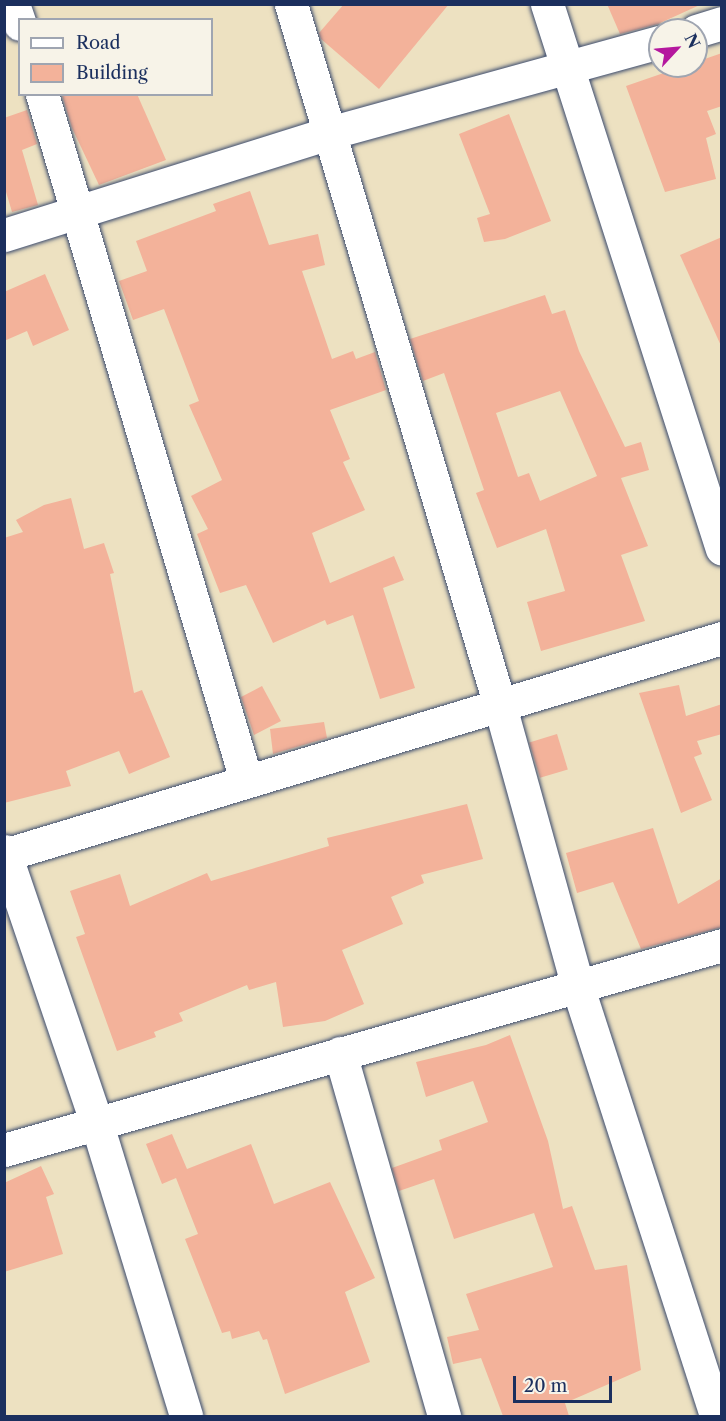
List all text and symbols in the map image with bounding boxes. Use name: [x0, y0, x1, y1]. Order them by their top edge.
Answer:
legend: [18, 18, 213, 96]
north arrow: [648, 18, 708, 78]
text: N: [680, 30, 704, 52]
text: Road: [76, 32, 121, 54]
text: Building: [76, 62, 148, 84]
scale bar: [516, 1364, 615, 1402]
text: 20 m: [524, 1375, 567, 1397]

